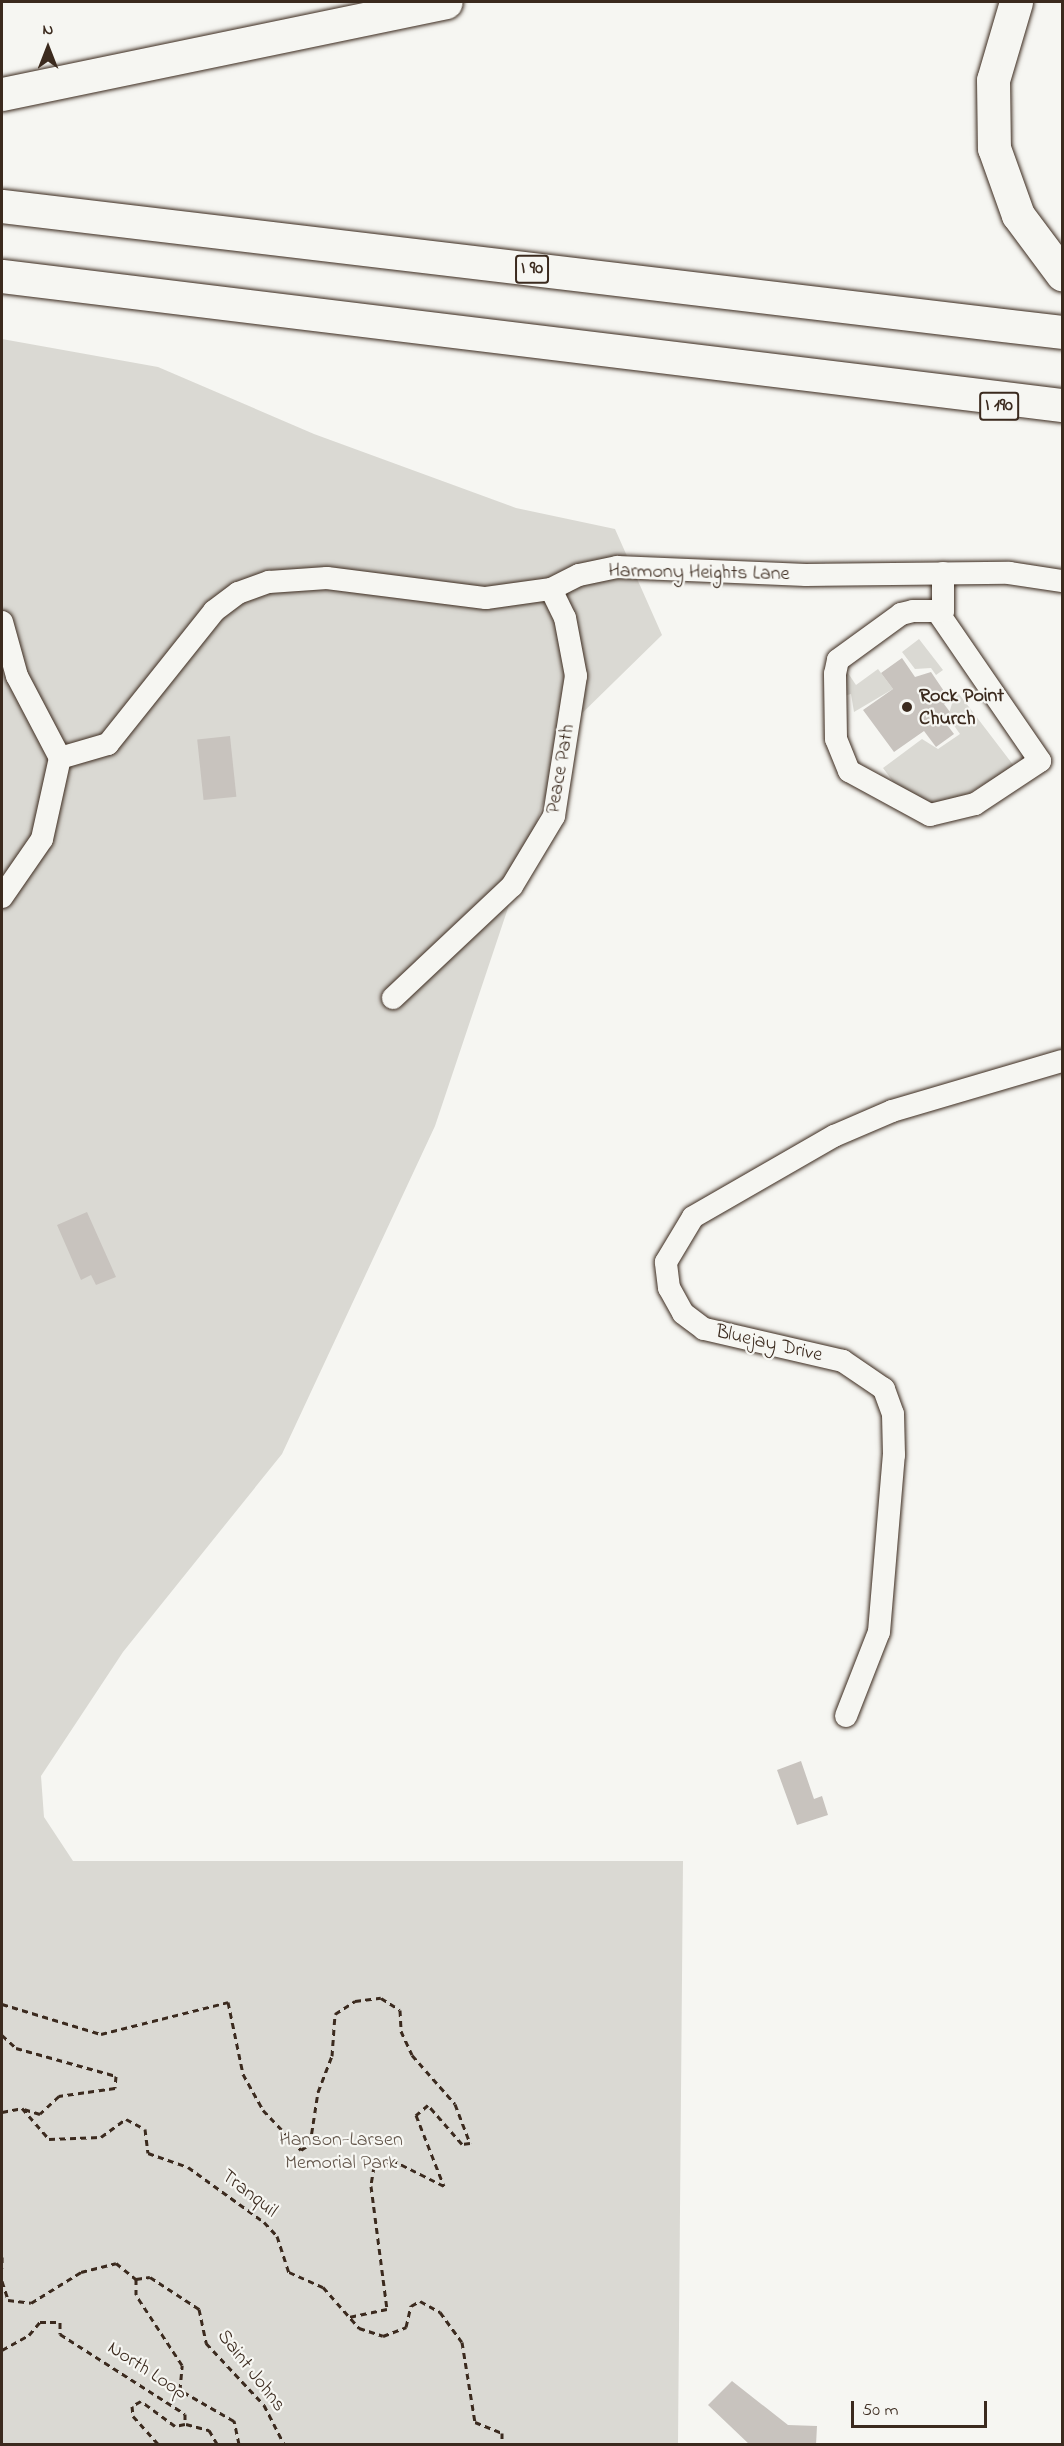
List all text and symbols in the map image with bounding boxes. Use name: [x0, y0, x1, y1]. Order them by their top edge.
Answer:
north arrow: [18, 18, 78, 78]
text: N: [43, 18, 53, 42]
road number: I 90: [514, 254, 550, 284]
road number: I 190: [978, 391, 1020, 421]
street label: Harmony Heights Lane: [608, 559, 790, 587]
place label: Rock Point Church: [919, 684, 1004, 731]
marker: Rock Point Church: [900, 700, 914, 714]
street label: Peace Path: [541, 722, 581, 816]
street label: Bluejay Drive: [713, 1320, 825, 1368]
park label: Hanson-Larsen Memorial Park: [279, 2129, 403, 2176]
street label: Tranquil: [216, 2165, 282, 2223]
street label: Saint Johns: [211, 2325, 291, 2417]
street label: North Loop: [103, 2336, 191, 2406]
scale bar: [854, 2389, 990, 2427]
text: 50 m: [862, 2398, 899, 2424]

